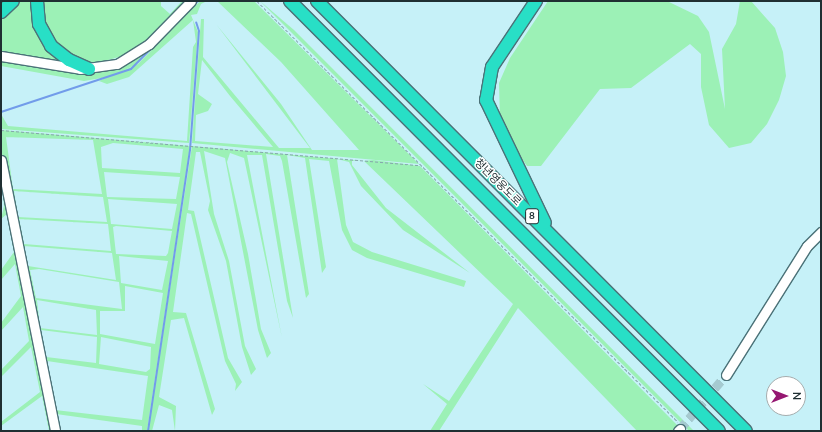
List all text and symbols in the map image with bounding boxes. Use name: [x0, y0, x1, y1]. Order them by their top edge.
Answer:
street label: 청년영웅도로: [472, 156, 524, 208]
road number: 8: [525, 208, 539, 224]
north arrow: [766, 376, 806, 416]
text: N: [791, 392, 804, 400]

